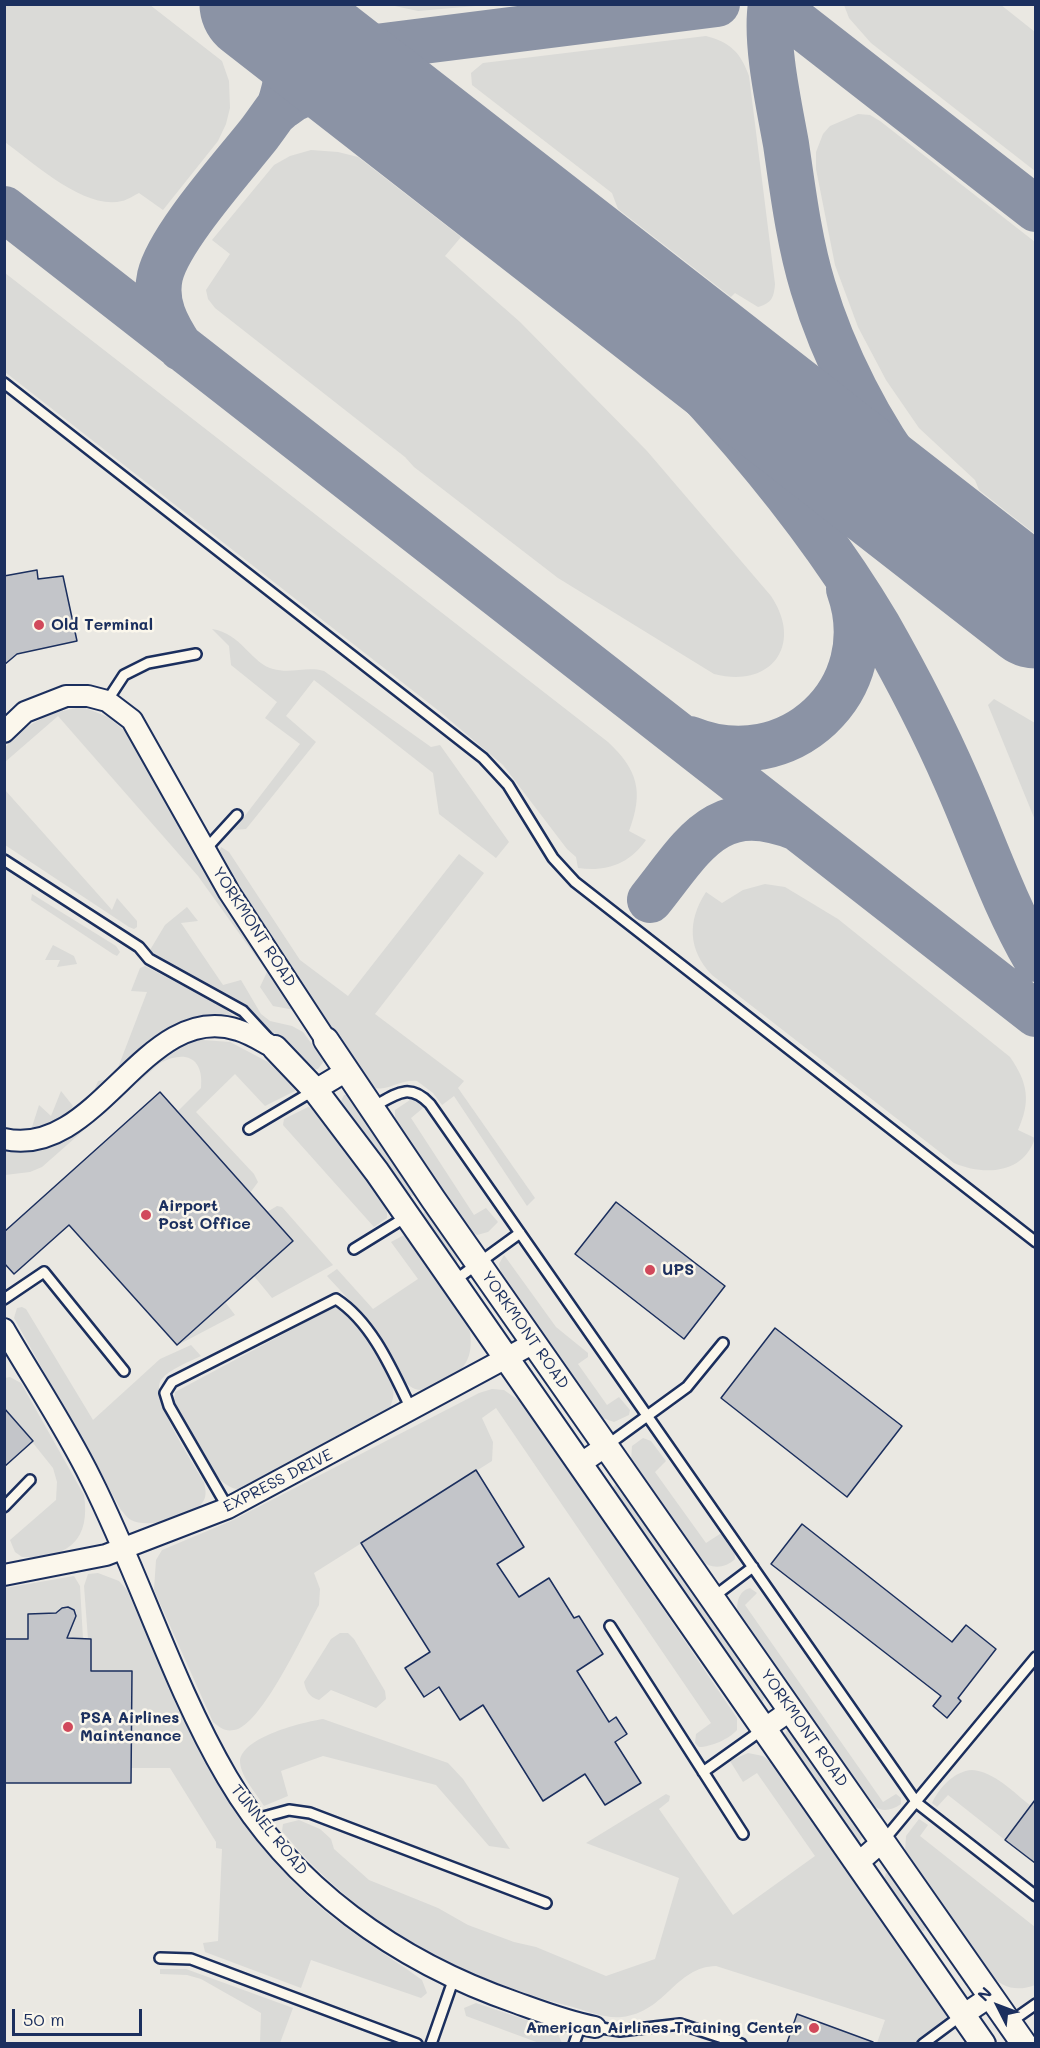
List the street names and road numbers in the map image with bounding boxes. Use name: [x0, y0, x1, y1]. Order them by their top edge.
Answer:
street label: YORKMONT ROAD: [208, 863, 300, 991]
street label: YORKMONT ROAD: [477, 1267, 573, 1393]
street label: EXPRESS DRIVE: [220, 1445, 336, 1517]
street label: YORKMONT ROAD: [756, 1665, 852, 1791]
street label: TUNNEL ROAD: [227, 1781, 311, 1879]

